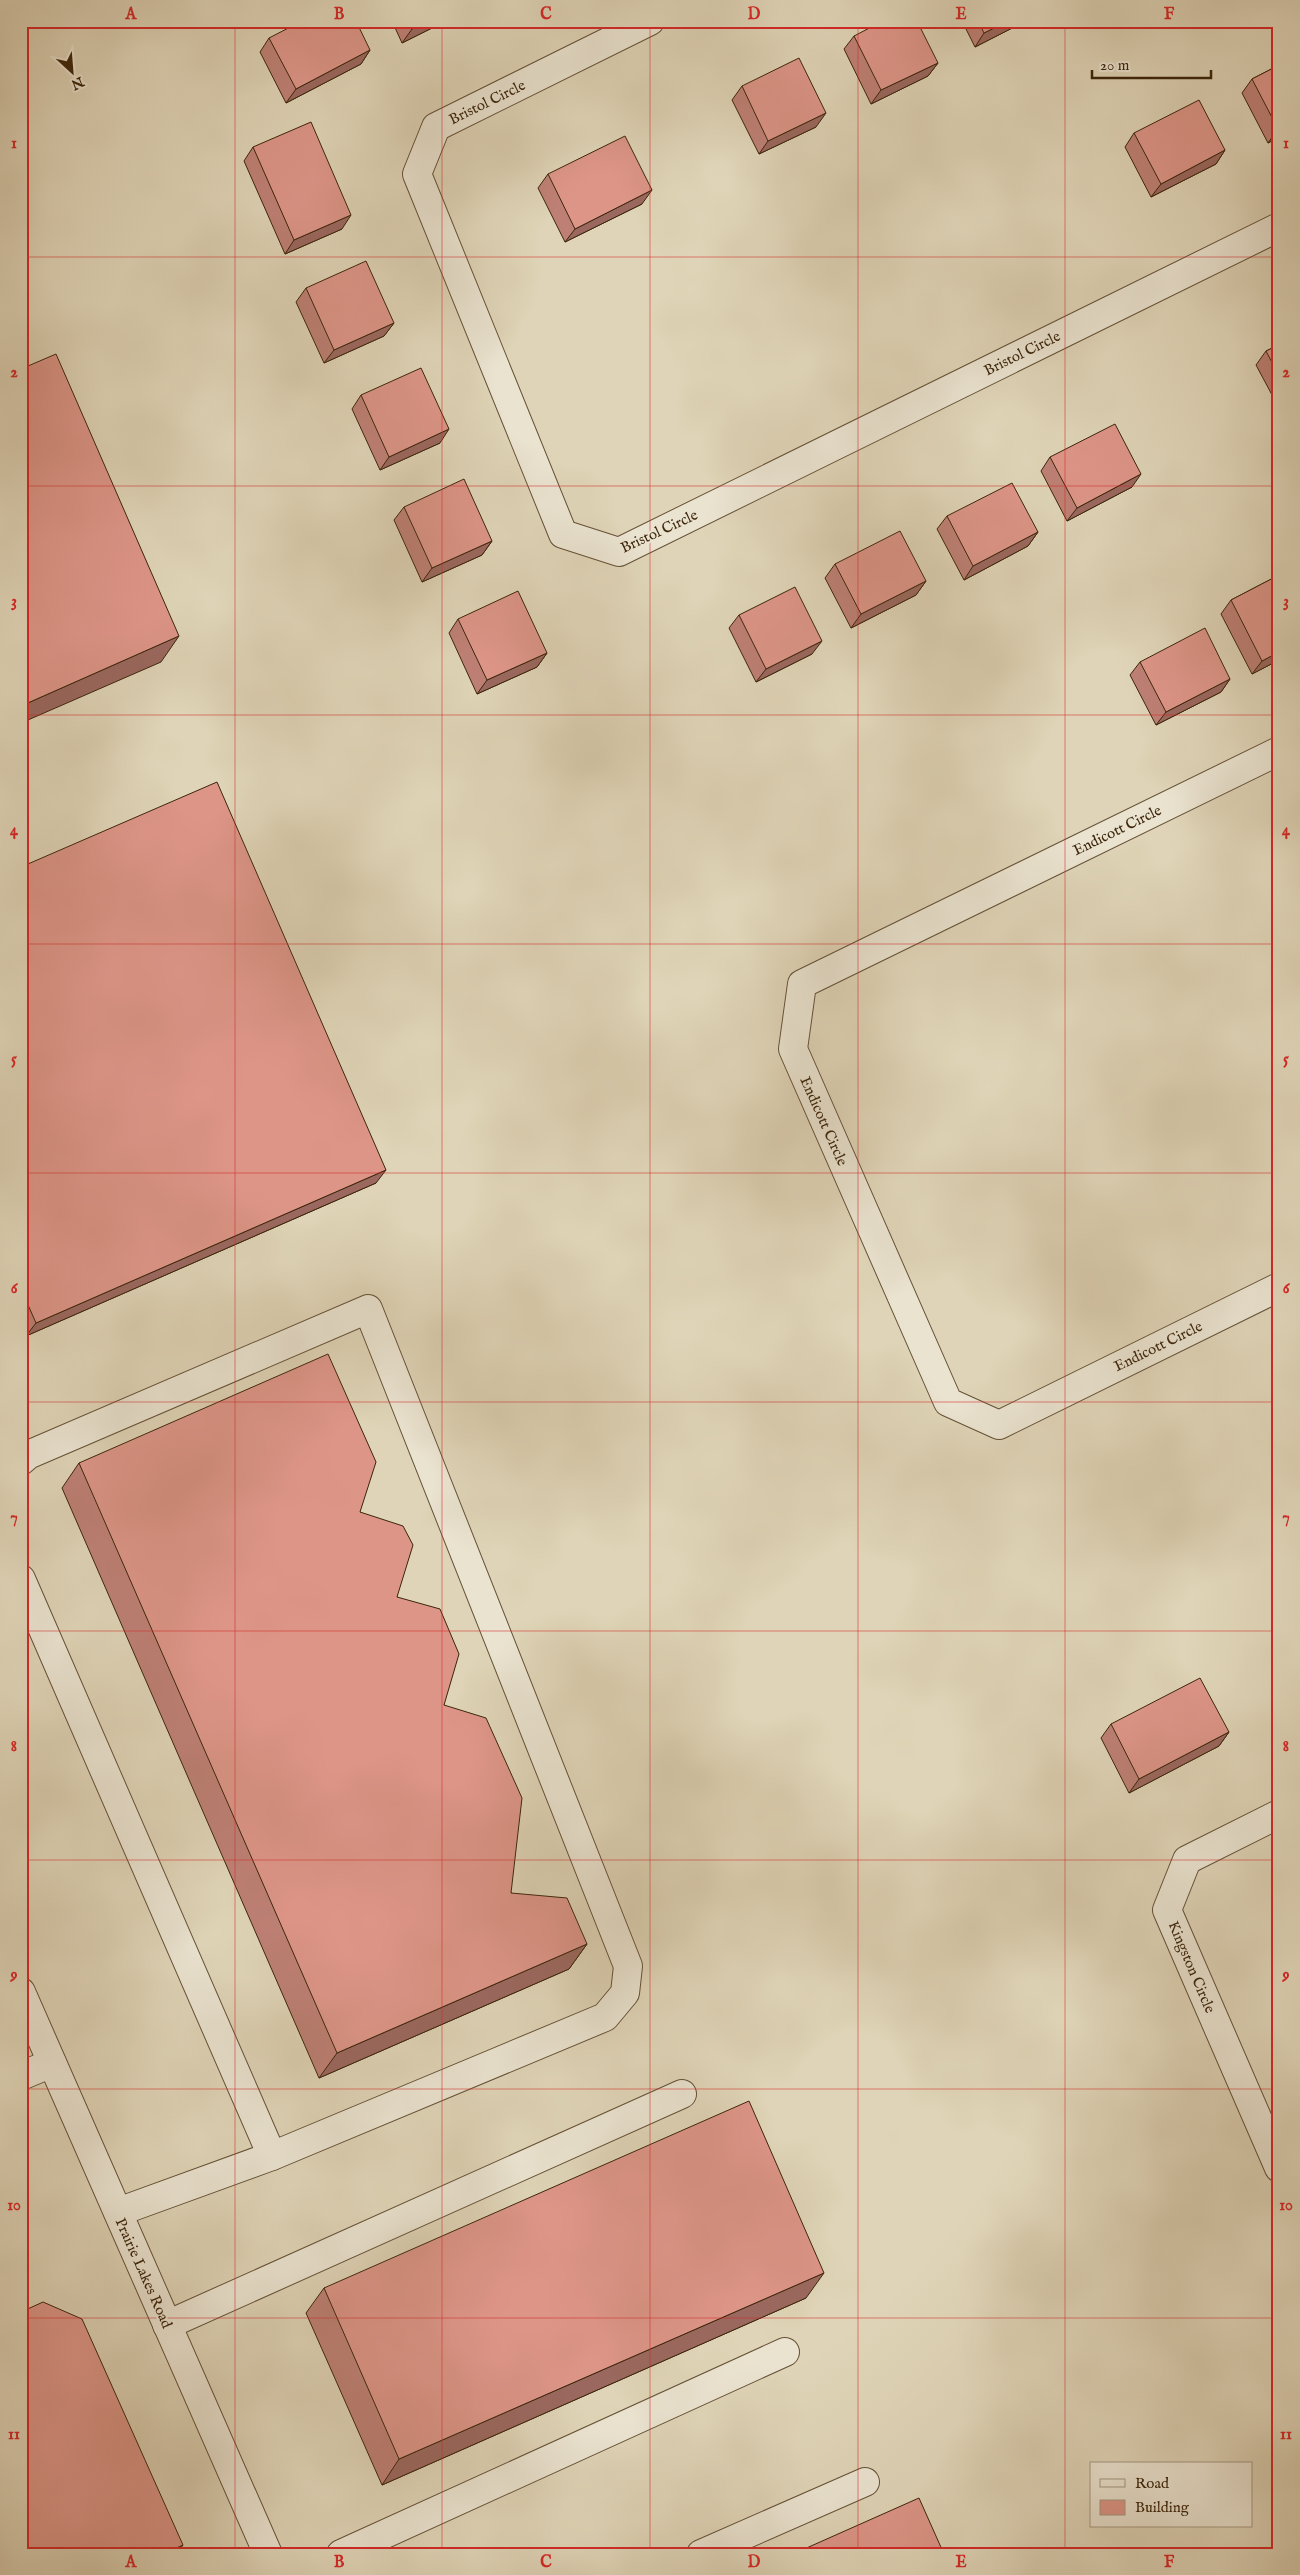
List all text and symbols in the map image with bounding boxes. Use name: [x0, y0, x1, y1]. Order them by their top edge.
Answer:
text: A: [125, 5, 138, 25]
text: B: [334, 5, 345, 25]
text: C: [540, 5, 552, 25]
text: D: [748, 5, 761, 25]
text: E: [955, 5, 967, 25]
text: F: [1164, 5, 1175, 25]
north arrow: [48, 48, 98, 98]
scale bar: [1092, 48, 1211, 80]
text: 20 m: [1100, 56, 1130, 75]
text: N: [68, 72, 88, 94]
street label: Bristol Circle: [446, 76, 529, 129]
text: 1: [11, 134, 17, 154]
text: 1: [1283, 134, 1289, 154]
street label: Bristol Circle: [981, 327, 1064, 380]
text: 2: [10, 363, 18, 383]
text: 2: [1282, 363, 1290, 383]
street label: Bristol Circle: [618, 505, 701, 558]
text: 3: [11, 592, 17, 612]
text: 3: [1283, 592, 1289, 612]
street label: Endicott Circle: [1070, 801, 1165, 860]
text: 4: [10, 821, 19, 841]
text: 4: [1282, 821, 1291, 841]
text: 5: [11, 1050, 17, 1070]
text: 5: [1283, 1050, 1289, 1070]
street label: Endicott Circle: [795, 1073, 852, 1169]
text: 6: [11, 1279, 19, 1299]
text: 6: [1283, 1279, 1291, 1299]
street label: Endicott Circle: [1111, 1317, 1206, 1376]
text: 7: [10, 1508, 18, 1528]
text: 7: [1282, 1508, 1290, 1528]
text: 8: [11, 1737, 17, 1757]
text: 8: [1283, 1737, 1289, 1757]
street label: Kingston Circle: [1164, 1918, 1220, 2016]
text: 9: [10, 1966, 18, 1986]
text: 9: [1282, 1966, 1290, 1986]
text: 10: [7, 2196, 21, 2216]
text: 10: [1279, 2196, 1293, 2216]
street label: Prairie Lakes Road: [111, 2215, 177, 2332]
text: 11: [8, 2425, 20, 2445]
text: 11: [1280, 2425, 1292, 2445]
legend: [1090, 2462, 1252, 2528]
text: Road: [1135, 2474, 1170, 2493]
text: Building: [1135, 2498, 1190, 2517]
text: A: [125, 2553, 138, 2573]
text: B: [334, 2553, 345, 2573]
text: C: [540, 2553, 552, 2573]
text: D: [748, 2553, 761, 2573]
text: E: [955, 2553, 967, 2573]
text: F: [1164, 2553, 1175, 2573]

